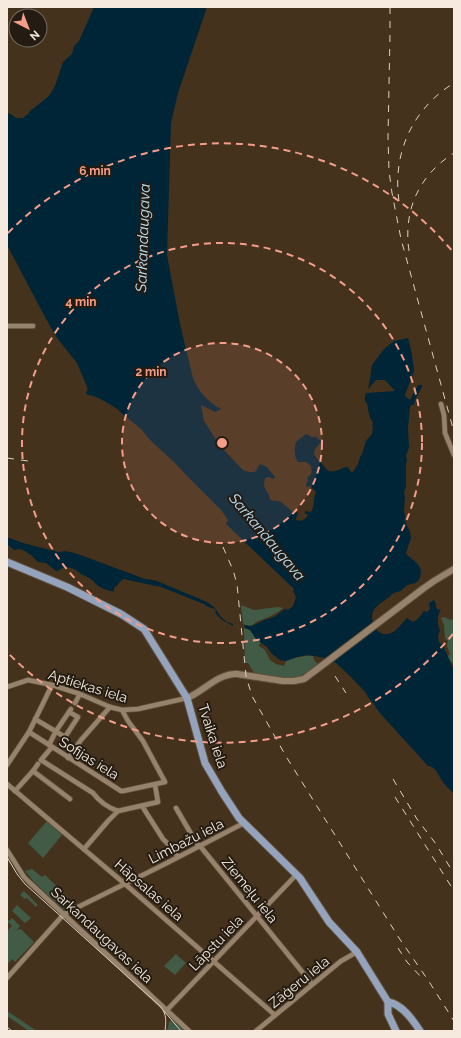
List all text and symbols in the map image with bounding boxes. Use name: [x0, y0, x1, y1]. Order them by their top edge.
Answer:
north arrow: [8, 8, 48, 48]
text: N: [27, 27, 42, 43]
text: 6 min: [79, 164, 111, 178]
water label: Sarkandaugava: [132, 183, 154, 294]
text: 4 min: [65, 295, 97, 309]
text: 2 min: [135, 365, 167, 379]
centre of rings: [215, 436, 229, 450]
water label: Sarkandaugava: [225, 489, 309, 584]
street label: Aptiekas iela: [46, 666, 130, 706]
street label: Tvaika iela: [195, 702, 231, 770]
street label: Sofijas iela: [56, 733, 122, 783]
street label: Limbažu iela: [146, 815, 226, 867]
street label: Ziemeļu iela: [219, 854, 281, 926]
street label: Hāpsalas iela: [112, 856, 186, 924]
street label: Sarkandaugavas iela: [48, 884, 156, 986]
street label: Lāpstu iela: [186, 912, 246, 974]
street label: Zāģeru iela: [266, 953, 332, 1011]

